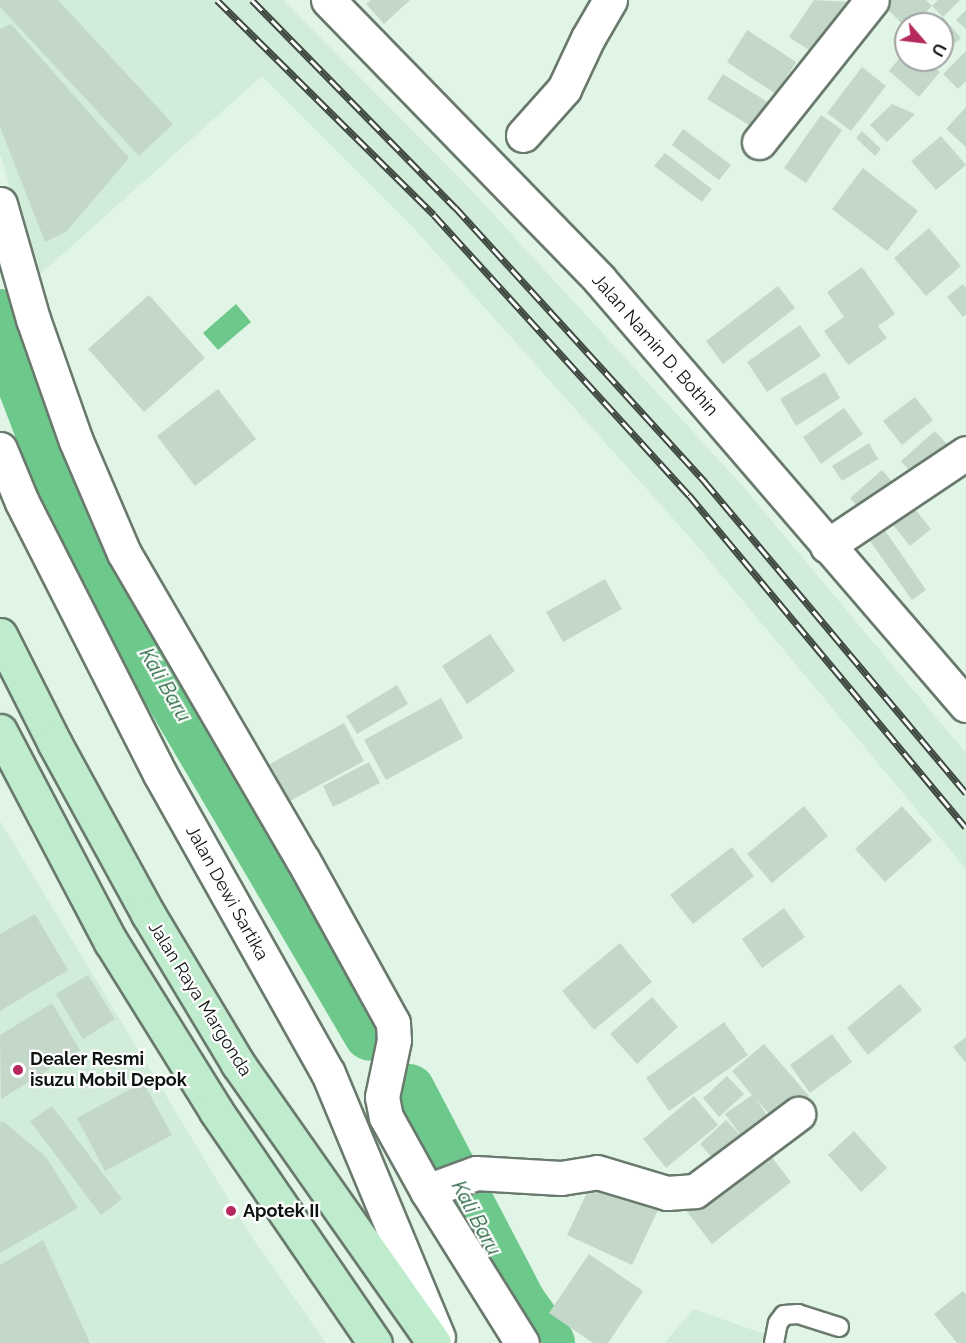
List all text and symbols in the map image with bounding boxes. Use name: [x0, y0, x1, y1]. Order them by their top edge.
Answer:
north arrow: [894, 12, 954, 72]
text: U: [927, 40, 950, 60]
street label: Jalan Namin D. Bothin: [587, 269, 723, 421]
water label: Kali Baru: [134, 644, 196, 726]
street label: Jalan Dewi Sartika: [181, 822, 273, 964]
street label: Jalan Raya Margonda: [144, 918, 256, 1080]
place label: Dealer Resmi isuzu Mobil Depok: [30, 1049, 187, 1092]
marker: Dealer Resmi isuzu Mobil Depok: [11, 1063, 25, 1077]
water label: Kali Baru: [446, 1177, 506, 1259]
place label: Apotek II: [243, 1200, 320, 1222]
marker: Apotek II: [224, 1204, 238, 1218]

